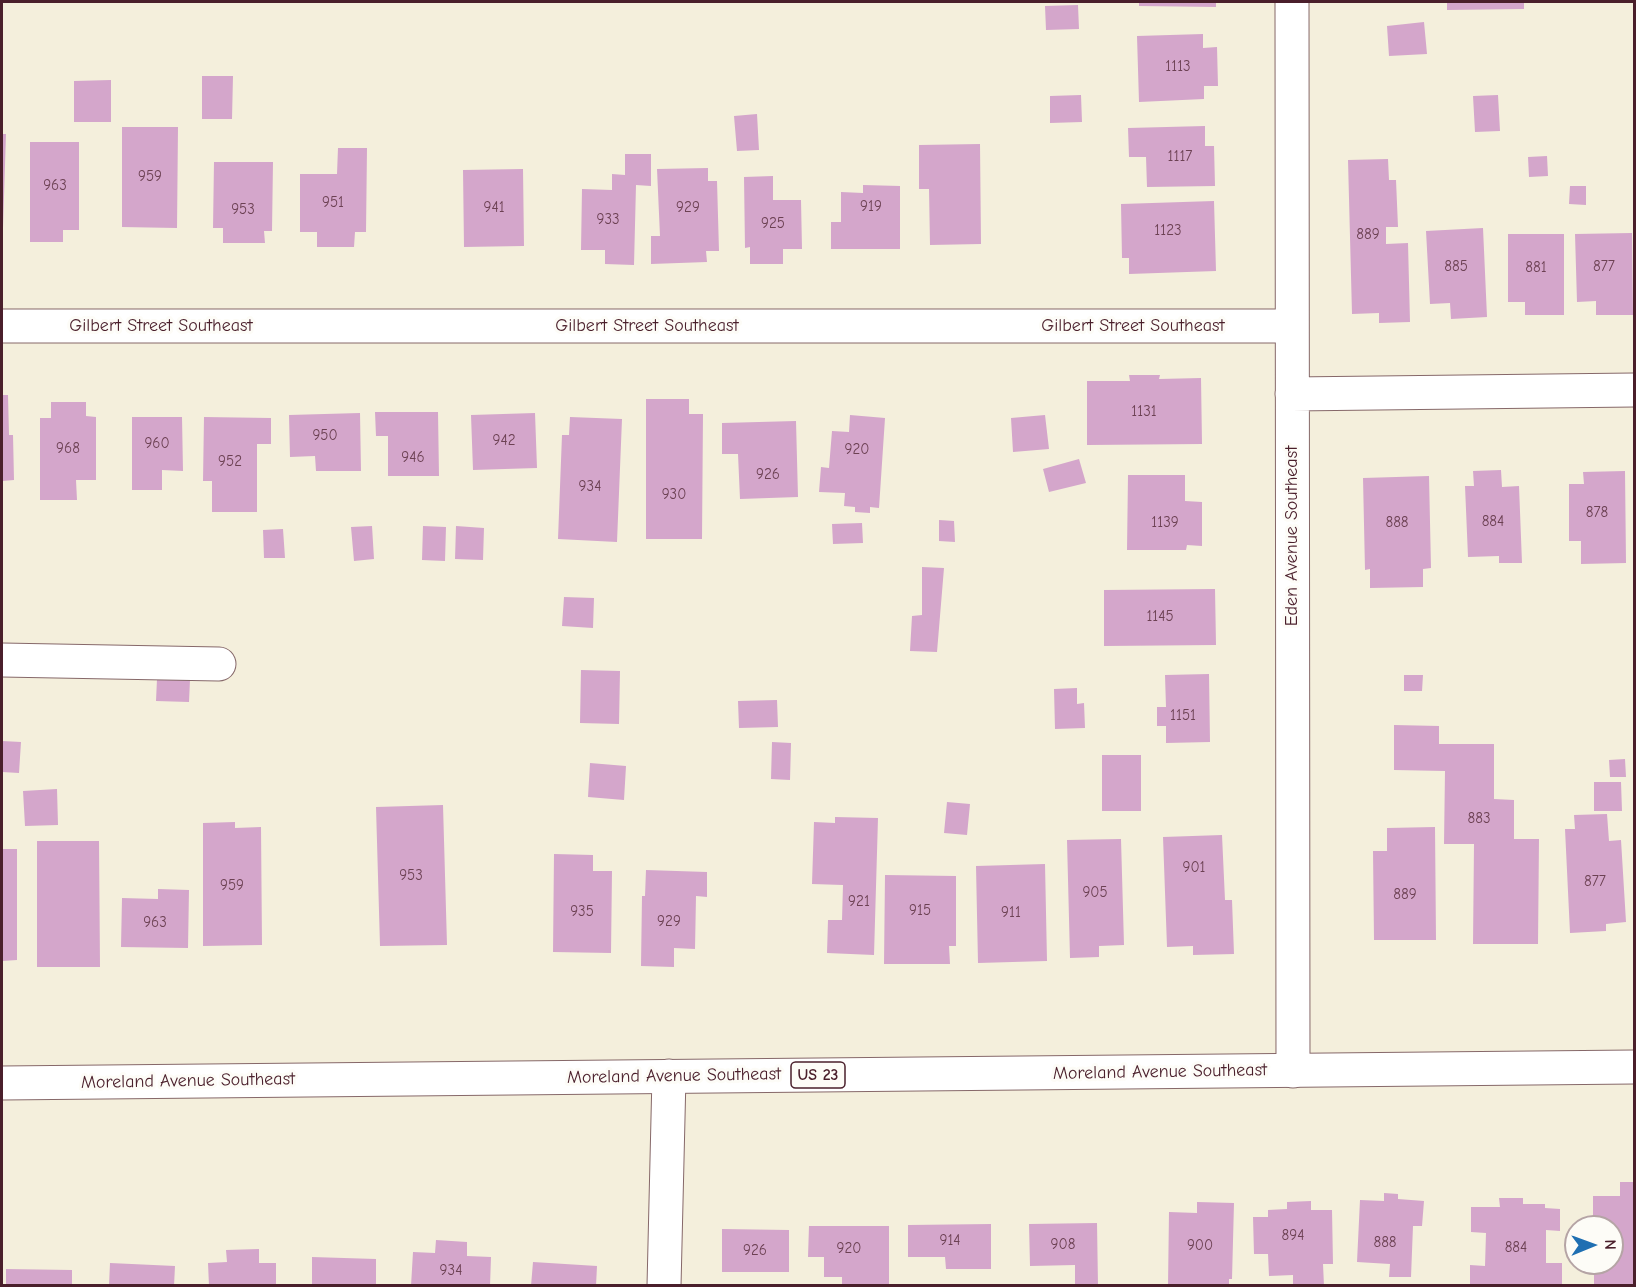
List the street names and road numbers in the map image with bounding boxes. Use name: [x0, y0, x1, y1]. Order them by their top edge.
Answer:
street label: Gilbert Street Southeast: [69, 315, 253, 337]
street label: Gilbert Street Southeast: [555, 315, 739, 337]
street label: Gilbert Street Southeast: [1041, 315, 1225, 337]
street label: Eden Avenue Southeast: [1281, 446, 1303, 626]
street label: Moreland Avenue Southeast: [1053, 1059, 1267, 1085]
road number: US 23: [791, 1062, 845, 1088]
street label: Moreland Avenue Southeast: [567, 1063, 781, 1089]
street label: Moreland Avenue Southeast: [81, 1068, 295, 1094]

